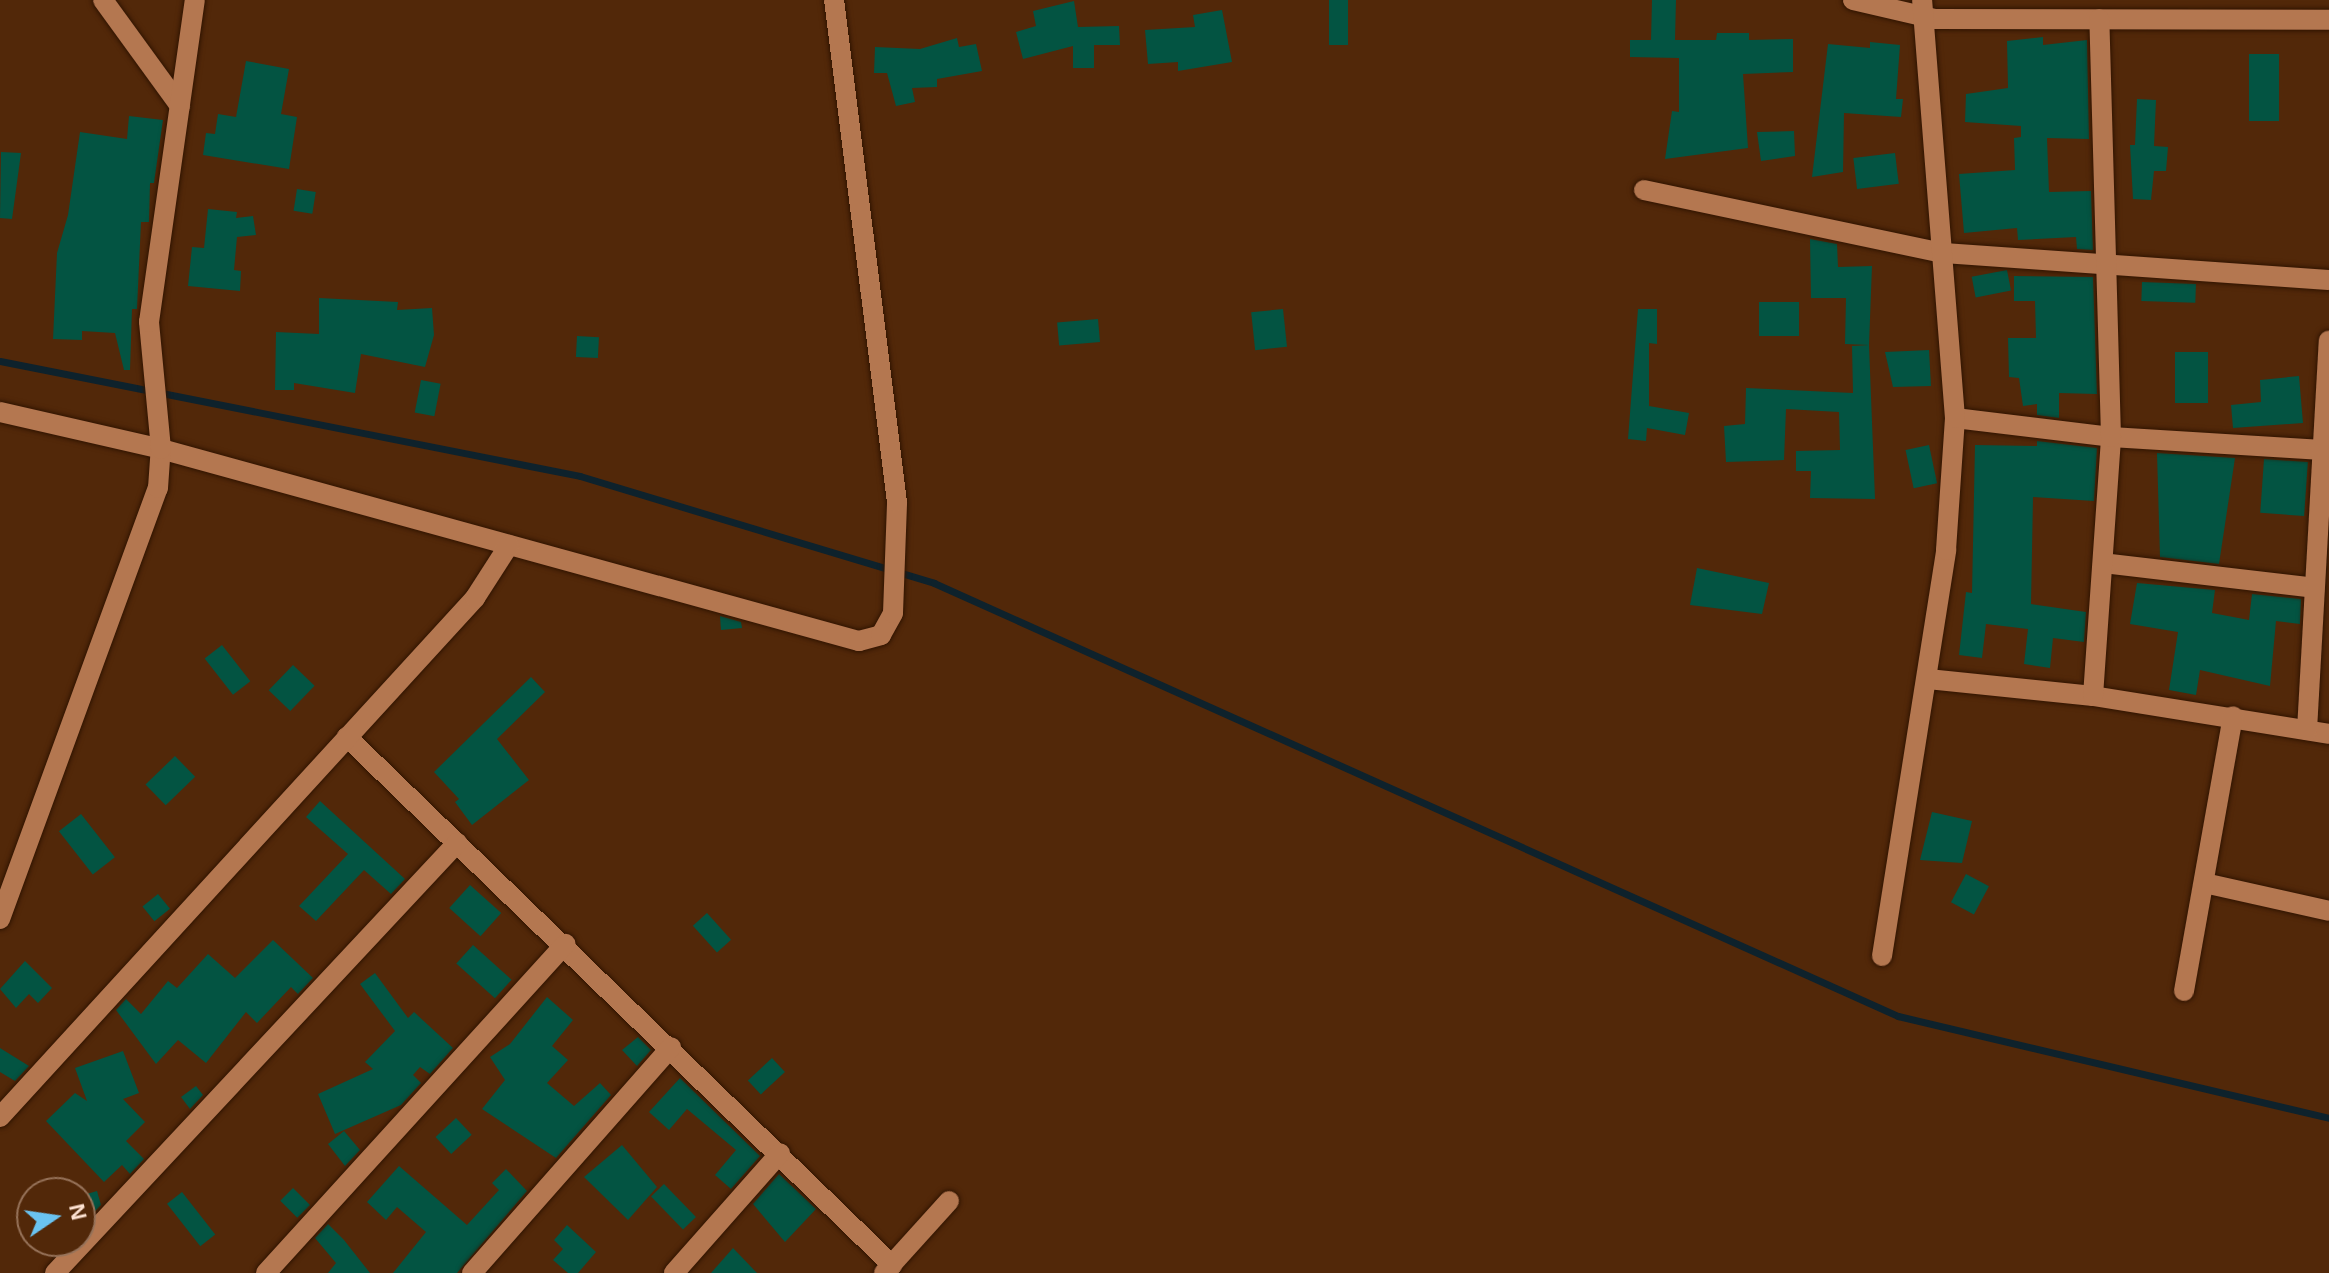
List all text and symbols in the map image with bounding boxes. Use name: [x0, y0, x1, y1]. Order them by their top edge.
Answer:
north arrow: [16, 1177, 96, 1257]
text: N: [64, 1201, 92, 1222]

